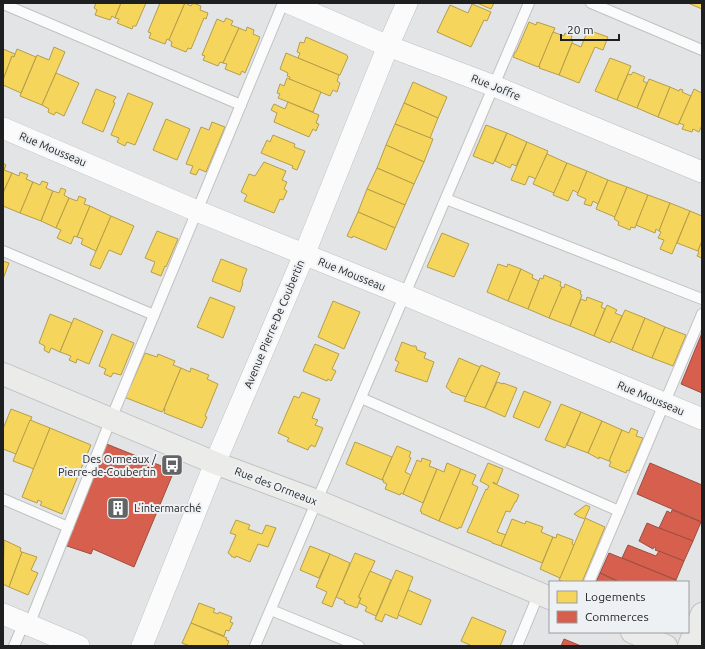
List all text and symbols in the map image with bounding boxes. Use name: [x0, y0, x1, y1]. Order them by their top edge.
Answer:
scale bar: [561, 16, 619, 42]
text: 20 m: [567, 23, 594, 36]
street label: Rue Joffre: [470, 72, 522, 102]
street label: Rue Mousseau: [18, 129, 88, 169]
street label: Rue Mousseau: [317, 255, 387, 293]
street label: Avenue Pierre-De Coubertin: [241, 258, 307, 390]
street label: Rue Mousseau: [616, 378, 686, 418]
bus stop icon: Des Ormeaux / Pierre-de-Coubertin: [159, 452, 185, 478]
place label: Des Ormeaux / Pierre-de-Coubertin: [58, 453, 157, 478]
street label: Rue des Ormeaux: [233, 465, 319, 507]
building icon: L'intermarché: [105, 495, 131, 521]
place label: L'intermarché: [134, 502, 201, 514]
legend: [549, 581, 689, 633]
text: Logements: [585, 590, 645, 603]
text: Commerces: [585, 610, 649, 623]

